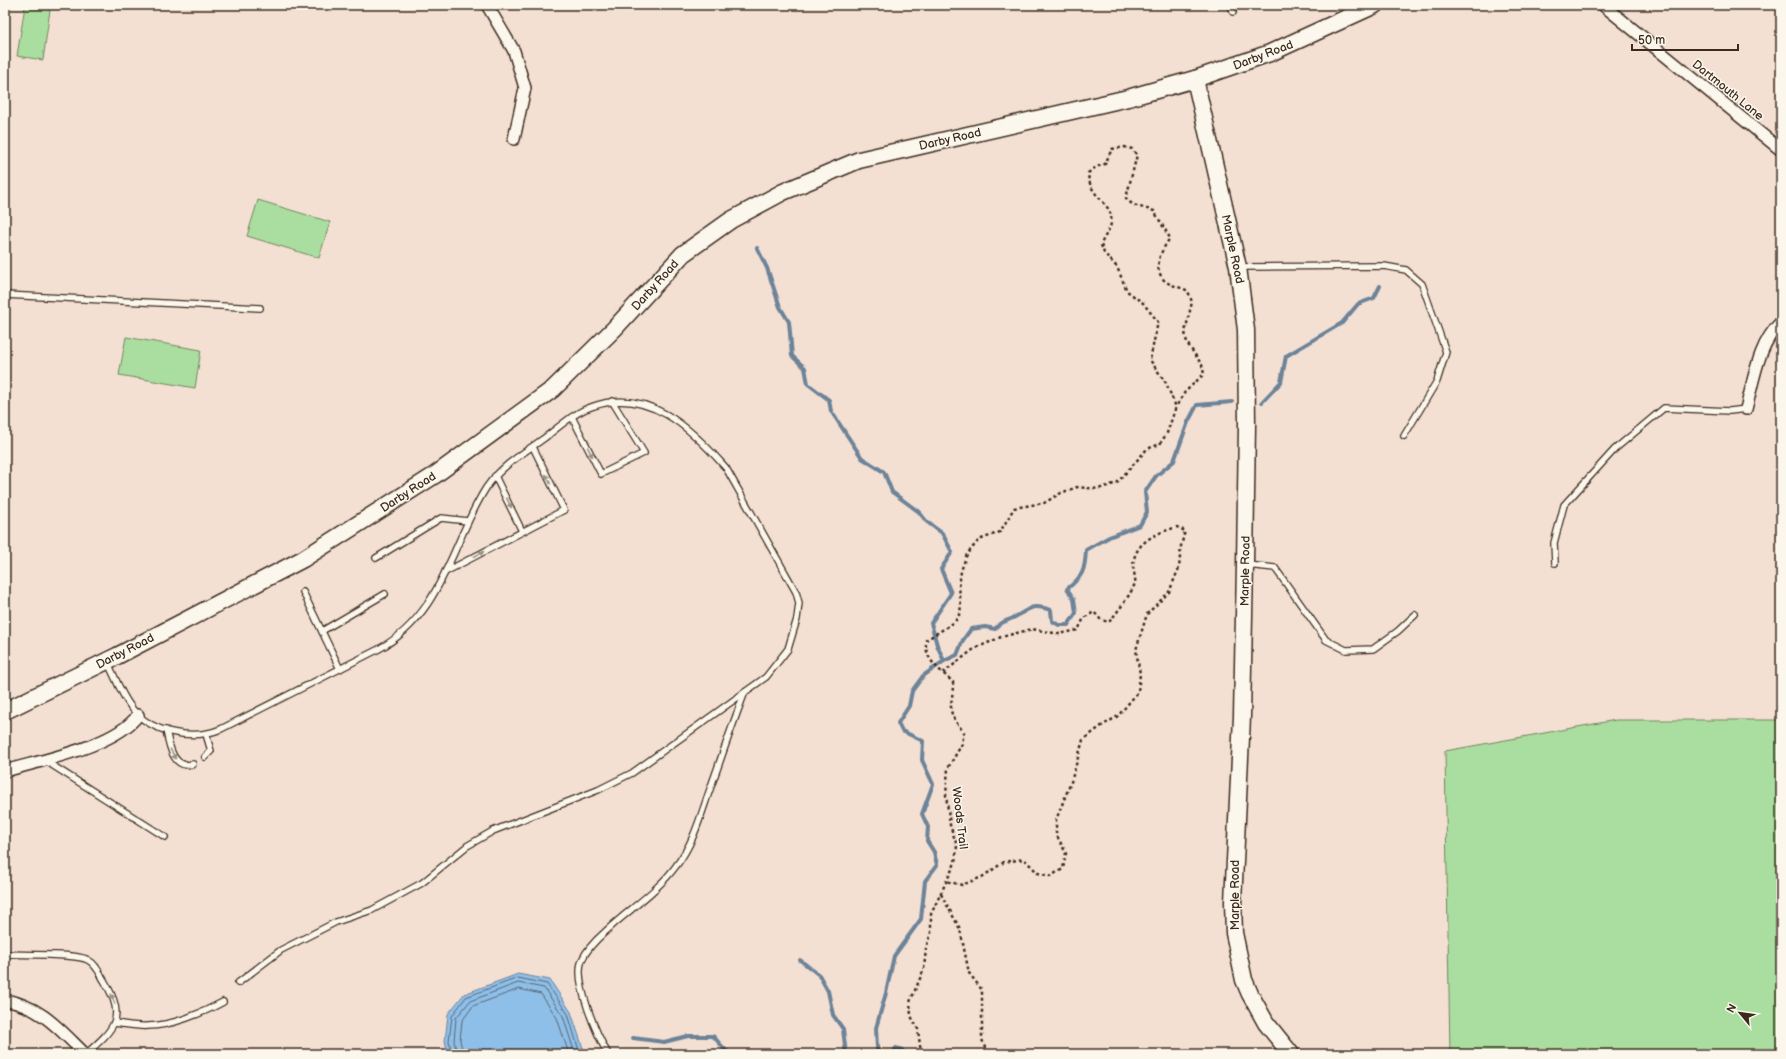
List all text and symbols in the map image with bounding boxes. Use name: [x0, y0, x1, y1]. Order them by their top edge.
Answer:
scale bar: [1632, 26, 1738, 52]
text: 50 m: [1638, 33, 1665, 48]
street label: Darby Road: [1231, 37, 1295, 74]
street label: Dartmouth Lane: [1689, 57, 1766, 124]
street label: Darby Road: [918, 125, 983, 154]
street label: Marple Road: [1218, 213, 1247, 285]
street label: Darby Road: [629, 257, 682, 314]
one-way arrow: [587, 446, 593, 458]
street label: Darby Road: [378, 469, 439, 516]
one-way arrow: [545, 473, 551, 484]
one-way arrow: [506, 498, 512, 509]
street label: Marple Road: [1237, 536, 1254, 606]
one-way arrow: [473, 551, 485, 557]
street label: Darby Road: [94, 630, 157, 672]
one-way arrow: [170, 748, 177, 760]
street label: Woods Trail: [948, 786, 971, 850]
street label: Marple Road: [1228, 860, 1243, 930]
one-way arrow: [110, 992, 116, 1004]
north arrow: [1720, 993, 1760, 1033]
text: N: [1724, 1002, 1739, 1015]

